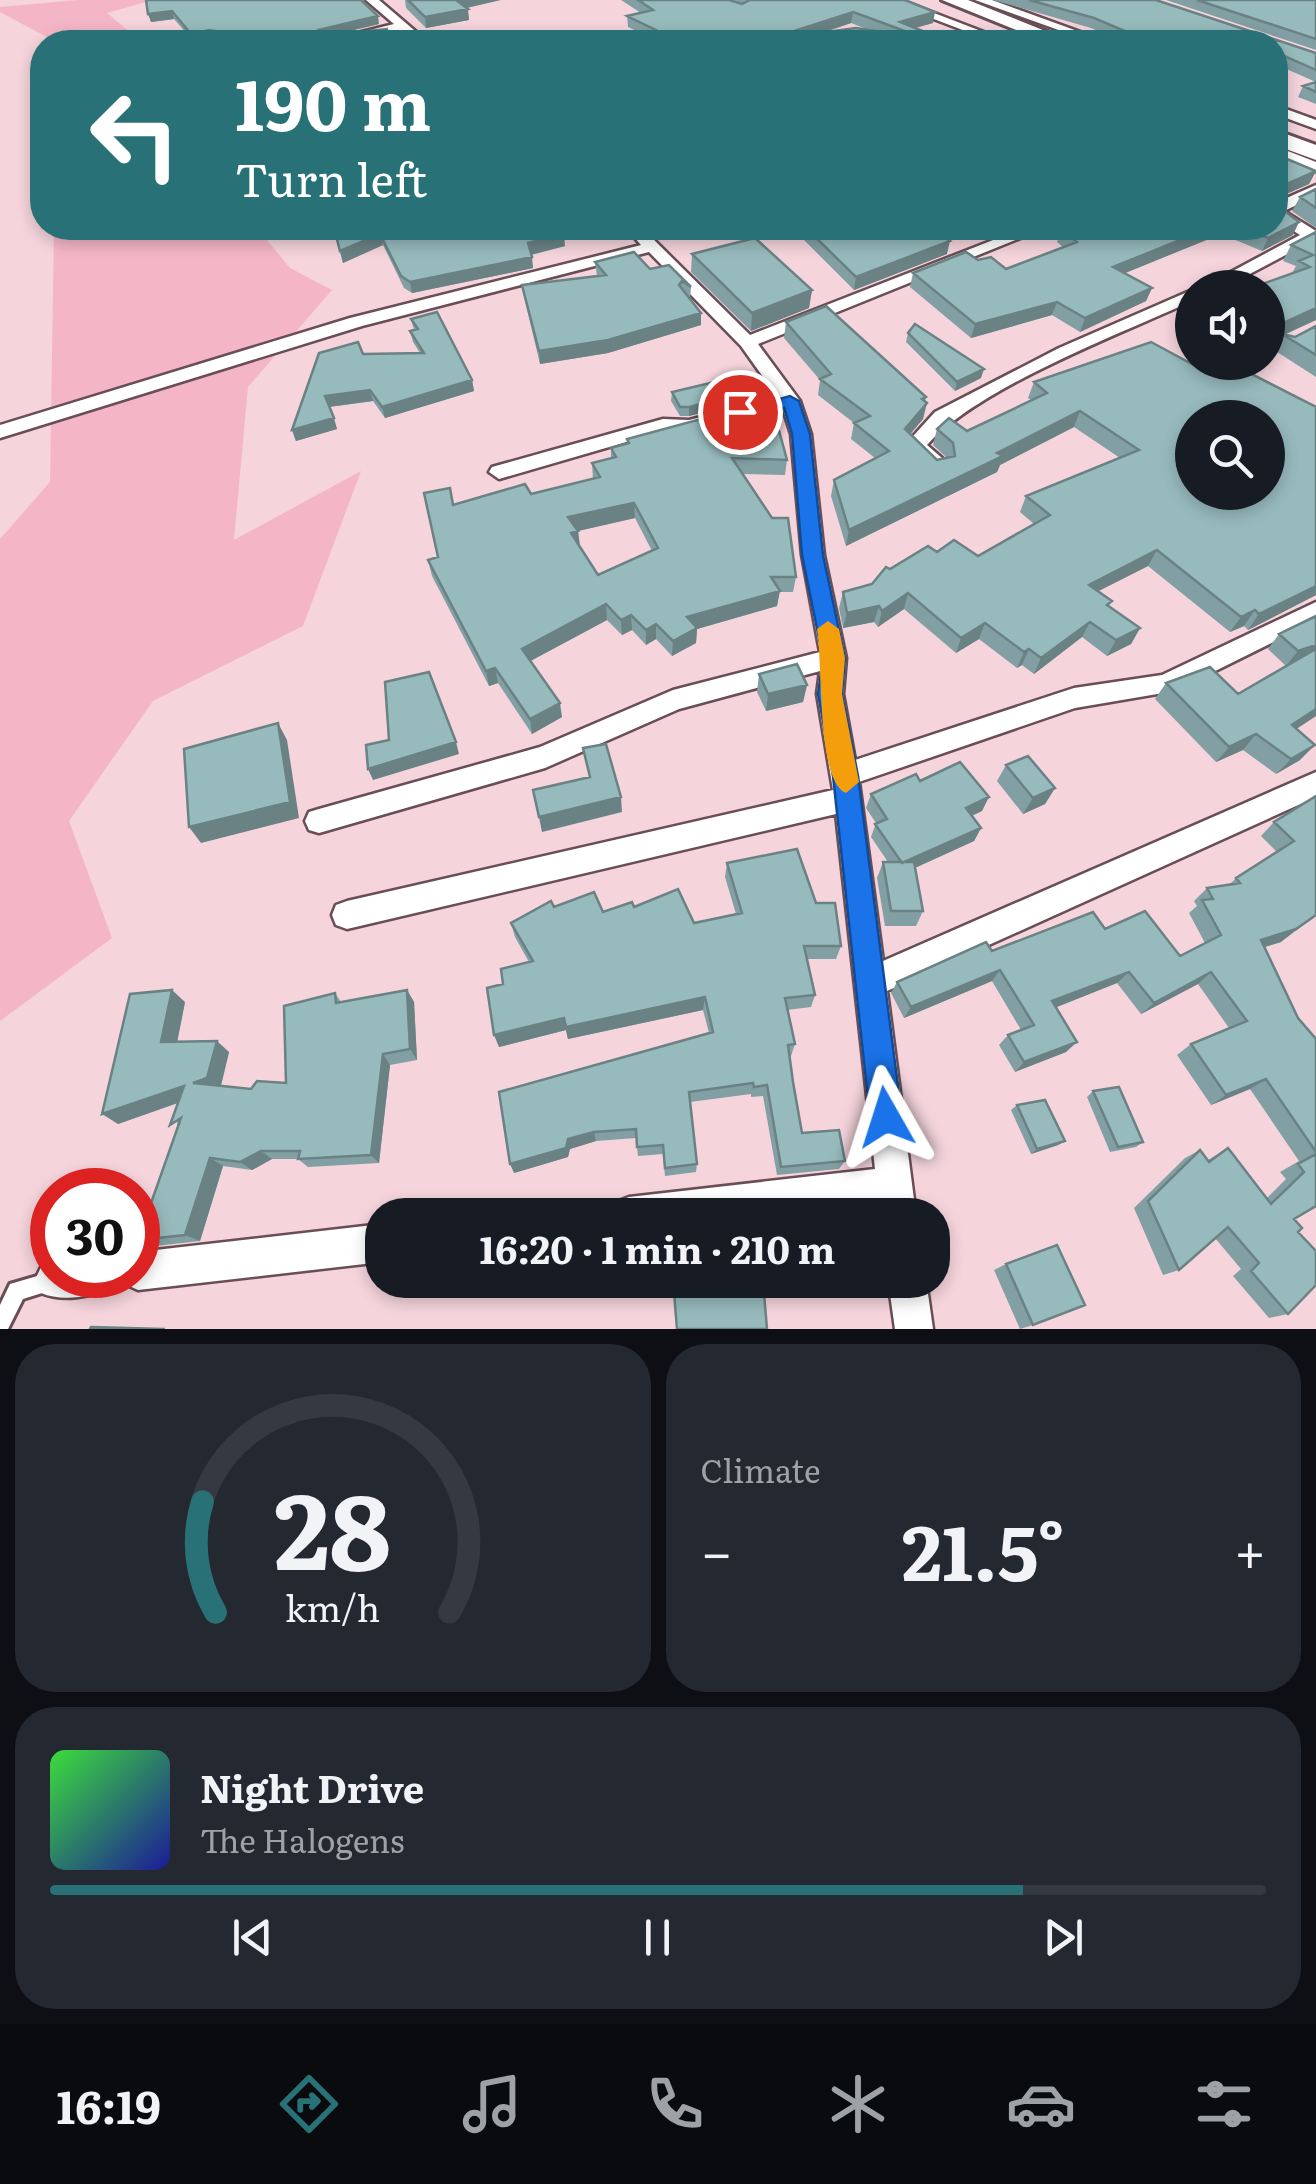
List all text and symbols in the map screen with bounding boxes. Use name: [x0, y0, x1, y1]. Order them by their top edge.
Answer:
text: 190 m: [235, 49, 431, 153]
icon: left: [70, 70, 200, 200]
text: Turn left: [235, 144, 427, 211]
map controls: [1175, 270, 1285, 510]
button: sound: [1175, 270, 1285, 380]
pin: [698, 370, 783, 455]
icon: arrive: [713, 385, 768, 440]
button: search: [1175, 400, 1285, 510]
position arrow: [834, 1065, 938, 1169]
speed limit sign: 30: [30, 1168, 160, 1298]
text: 16:20 · 1 min · 210 m: [480, 1219, 836, 1276]
text: Climate: [701, 1445, 821, 1493]
text: 28: [274, 1448, 391, 1602]
text: 21.5°: [902, 1493, 1065, 1604]
text: −: [701, 1508, 733, 1590]
text: +: [1234, 1508, 1266, 1590]
text: km/h: [285, 1580, 380, 1633]
text: Night Drive: [200, 1758, 424, 1815]
text: The Halogens: [200, 1815, 404, 1863]
icon: previous: [225, 1910, 280, 1965]
icon: pause: [630, 1910, 685, 1965]
icon: next: [1036, 1910, 1091, 1965]
icon: directions: [274, 2069, 344, 2139]
icon: music: [457, 2069, 527, 2139]
icon: phone: [640, 2069, 710, 2139]
icon: climate: [823, 2069, 893, 2139]
icon: car: [1006, 2069, 1076, 2139]
icon: filters: [1189, 2069, 1259, 2139]
text: 16:19: [57, 2071, 161, 2138]

